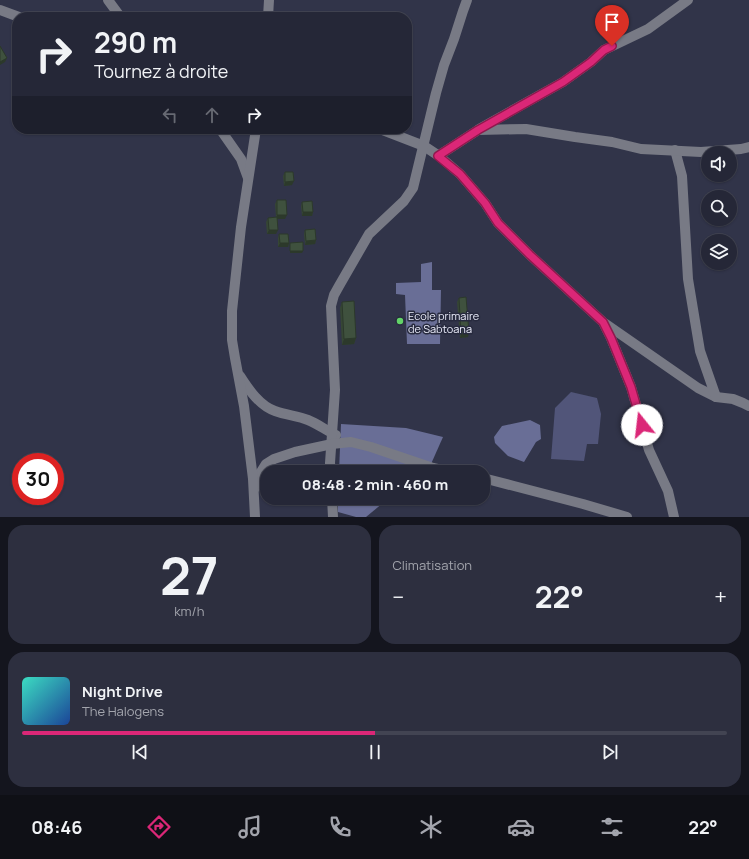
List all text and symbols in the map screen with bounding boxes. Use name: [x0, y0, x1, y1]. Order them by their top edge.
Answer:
pin: [595, 5, 629, 46]
icon: arrive: [601, 11, 623, 33]
text: 290 m: [94, 23, 177, 61]
icon: right: [28, 28, 80, 80]
text: Tournez à droite: [94, 59, 228, 83]
icon: left: [159, 104, 181, 126]
icon: ahead: [201, 104, 223, 126]
icon: right: [243, 104, 265, 126]
map controls: [701, 146, 737, 270]
button: sound: [701, 146, 737, 182]
button: search: [701, 190, 737, 226]
button: layers: [701, 234, 737, 270]
place label: Ecole primaire de Sabtoana: [408, 308, 480, 336]
marker: Ecole primaire de Sabtoana: [395, 316, 405, 326]
position arrow: [621, 404, 663, 446]
speed limit sign: 30: [12, 453, 64, 505]
text: 08:48 · 2 min · 460 m: [302, 474, 448, 495]
text: 27: [160, 540, 219, 611]
text: Climatisation: [393, 556, 472, 574]
text: 22°: [535, 576, 584, 617]
text: −: [393, 582, 404, 612]
text: +: [714, 582, 727, 612]
text: km/h: [174, 602, 204, 620]
text: Night Drive: [82, 681, 163, 702]
text: The Halogens: [82, 702, 164, 720]
icon: previous: [129, 741, 151, 763]
icon: pause: [364, 741, 386, 763]
icon: next: [599, 741, 621, 763]
icon: directions: [145, 813, 173, 841]
icon: music: [236, 813, 264, 841]
icon: phone: [326, 813, 354, 841]
icon: climate: [417, 813, 445, 841]
icon: car: [507, 813, 535, 841]
icon: filters: [598, 813, 626, 841]
text: 08:46: [31, 815, 82, 839]
text: 22°: [688, 815, 718, 839]

